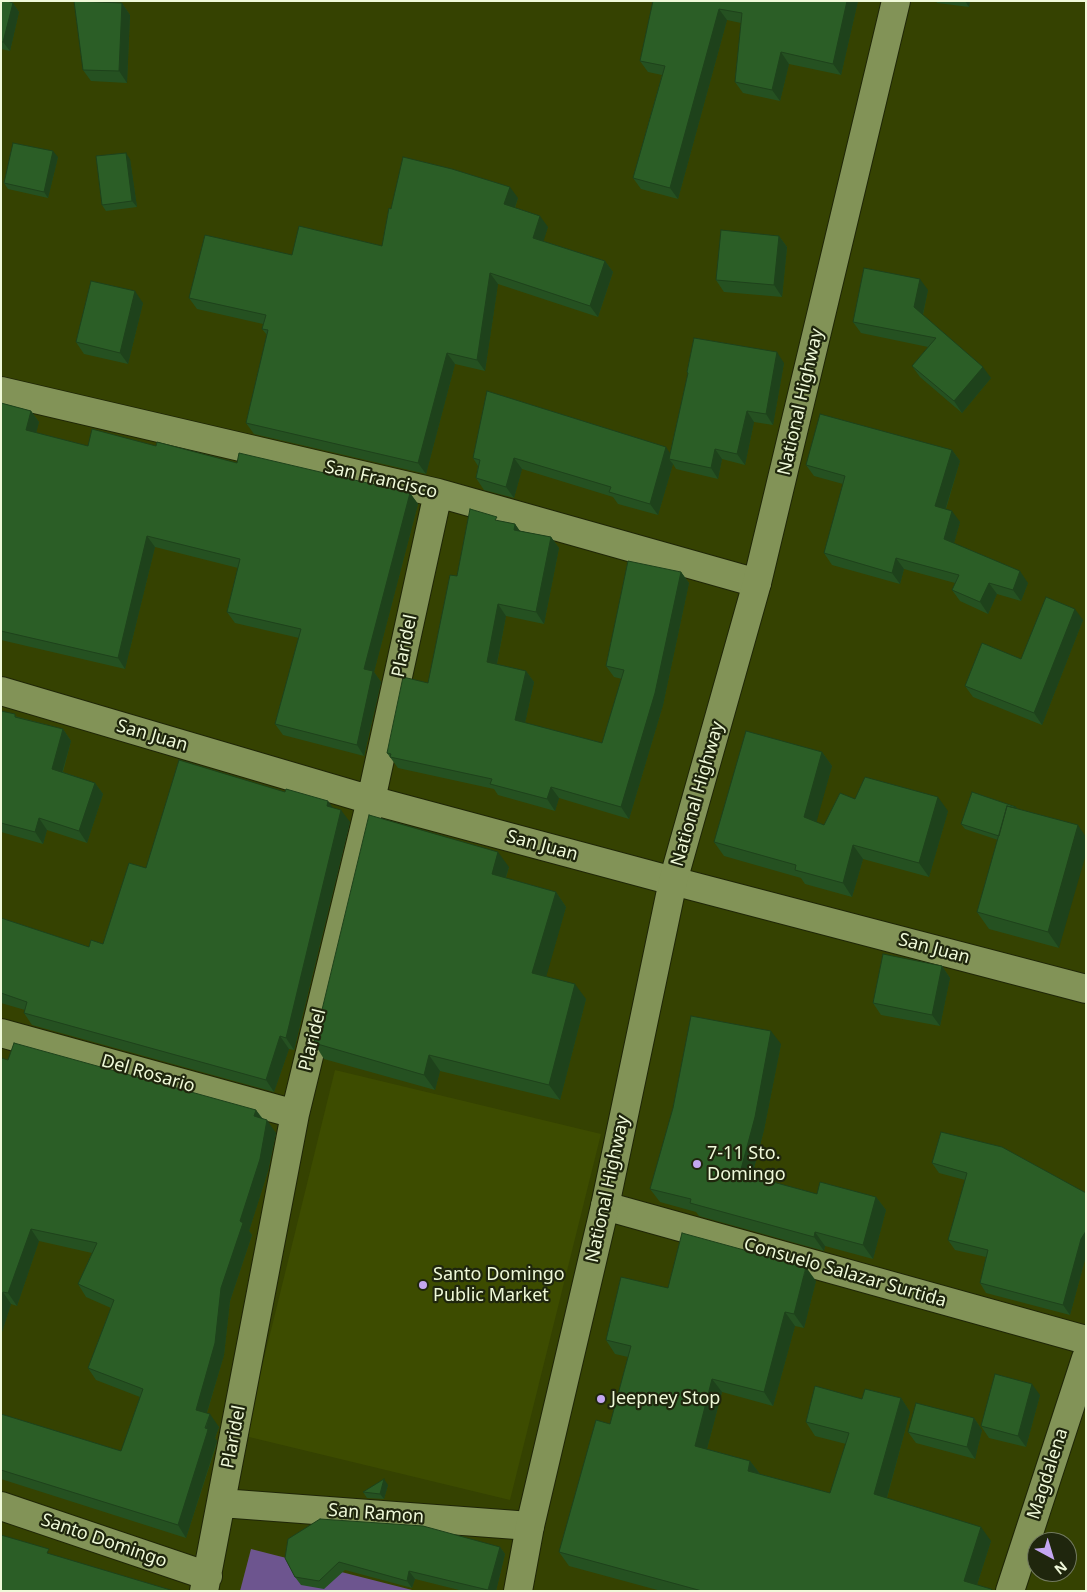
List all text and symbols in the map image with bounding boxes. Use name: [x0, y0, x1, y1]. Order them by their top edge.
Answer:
street label: National Highway: [774, 327, 828, 477]
street label: San Francisco: [323, 457, 439, 503]
street label: Plaridel: [388, 613, 422, 679]
street label: San Juan: [114, 716, 190, 756]
street label: National Highway: [667, 719, 729, 869]
street label: San Juan: [504, 826, 580, 866]
street label: San Juan: [896, 929, 972, 969]
street label: Plaridel: [295, 1007, 331, 1073]
street label: Del Rosario: [99, 1050, 197, 1098]
street label: National Highway: [582, 1113, 634, 1265]
place label: 7-11 Sto. Domingo: [707, 1143, 786, 1186]
marker: 7-11 Sto. Domingo: [691, 1158, 703, 1170]
street label: Consuelo Salazar Surtida: [741, 1234, 949, 1312]
place label: Santo Domingo Public Market: [433, 1264, 565, 1306]
marker: Santo Domingo Public Market: [417, 1279, 429, 1291]
place label: Jeepney Stop: [611, 1388, 720, 1410]
marker: Jeepney Stop: [595, 1393, 607, 1405]
street label: Plaridel: [217, 1404, 251, 1470]
street label: Magdalena: [1023, 1426, 1073, 1522]
street label: San Ramon: [327, 1500, 425, 1528]
street label: Santo Domingo: [38, 1509, 170, 1573]
north arrow: [1027, 1532, 1077, 1582]
text: N: [1051, 1557, 1072, 1579]

